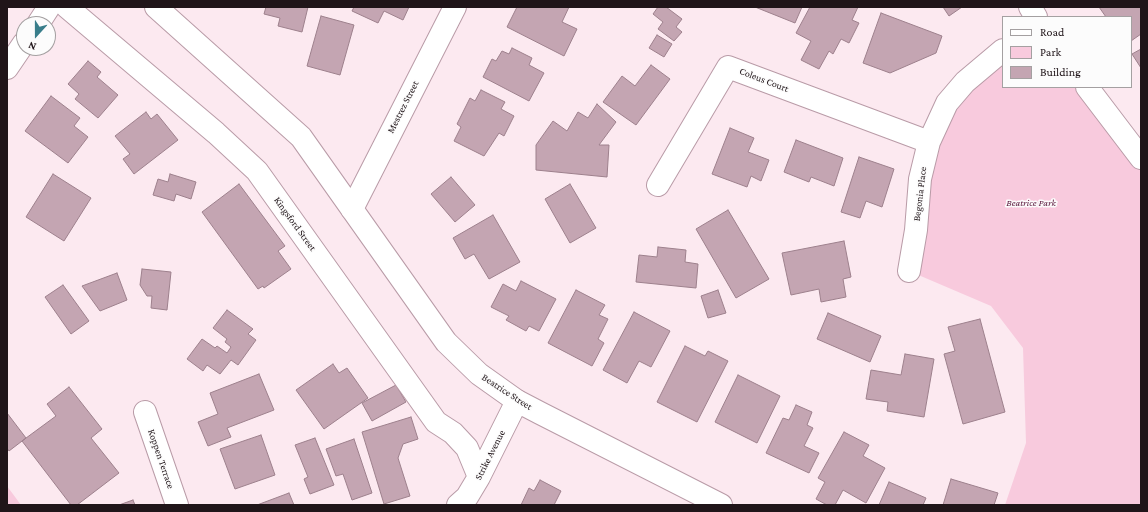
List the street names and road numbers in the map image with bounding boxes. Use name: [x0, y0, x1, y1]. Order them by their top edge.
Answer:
street label: Coleus Court: [738, 65, 790, 95]
street label: Mestrez Street: [385, 79, 421, 135]
street label: Begonia Place: [911, 166, 929, 222]
street label: Kingsford Street: [271, 194, 319, 254]
street label: Beatrice Street: [480, 371, 534, 413]
street label: Koppen Terrace: [145, 428, 177, 490]
street label: Strike Avenue: [472, 428, 508, 482]

